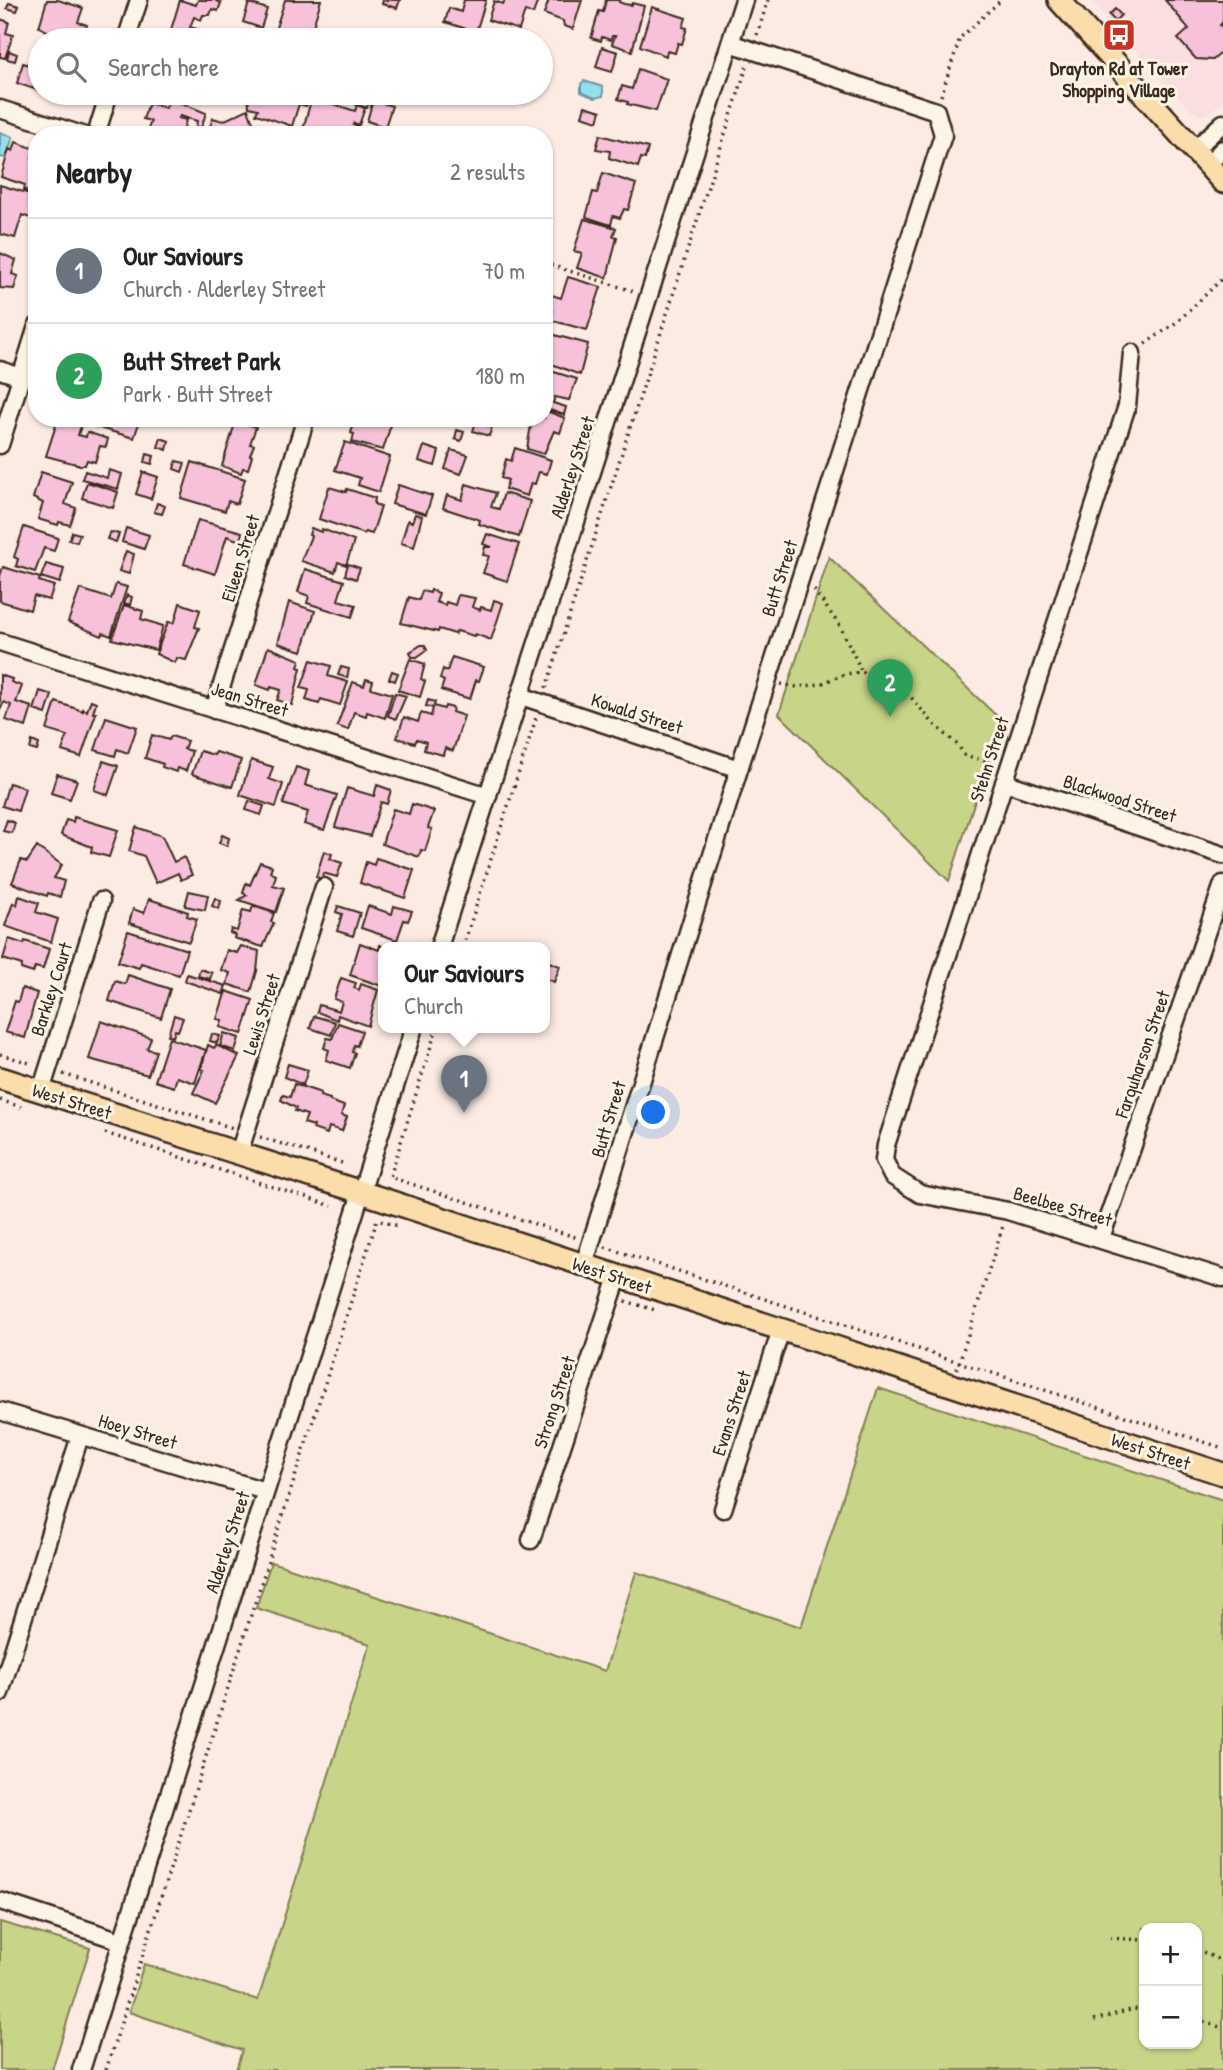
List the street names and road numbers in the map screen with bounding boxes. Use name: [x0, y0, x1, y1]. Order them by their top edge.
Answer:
street label: Alderley Street: [543, 412, 601, 521]
street label: Eileen Street: [214, 511, 266, 605]
street label: Butt Street: [754, 536, 804, 620]
street label: Jean Street: [208, 675, 292, 723]
street label: Kowald Street: [588, 686, 687, 740]
street label: Stehn Street: [963, 713, 1015, 805]
street label: Blackwood Street: [1060, 767, 1180, 829]
street label: Barkley Court: [24, 939, 78, 1039]
street label: Lewis Street: [236, 970, 286, 1058]
street label: Farquharson Street: [1108, 986, 1176, 1122]
street label: West Street: [29, 1077, 115, 1126]
street label: Butt Street: [584, 1077, 632, 1161]
street label: Beelbee Street: [1011, 1180, 1116, 1233]
street label: West Street: [569, 1250, 655, 1300]
street label: Strong Street: [527, 1352, 581, 1452]
street label: Evans Street: [705, 1367, 757, 1459]
street label: Hoey Street: [96, 1407, 181, 1455]
street label: West Street: [1108, 1426, 1194, 1476]
street label: Alderley Street: [198, 1487, 256, 1596]

